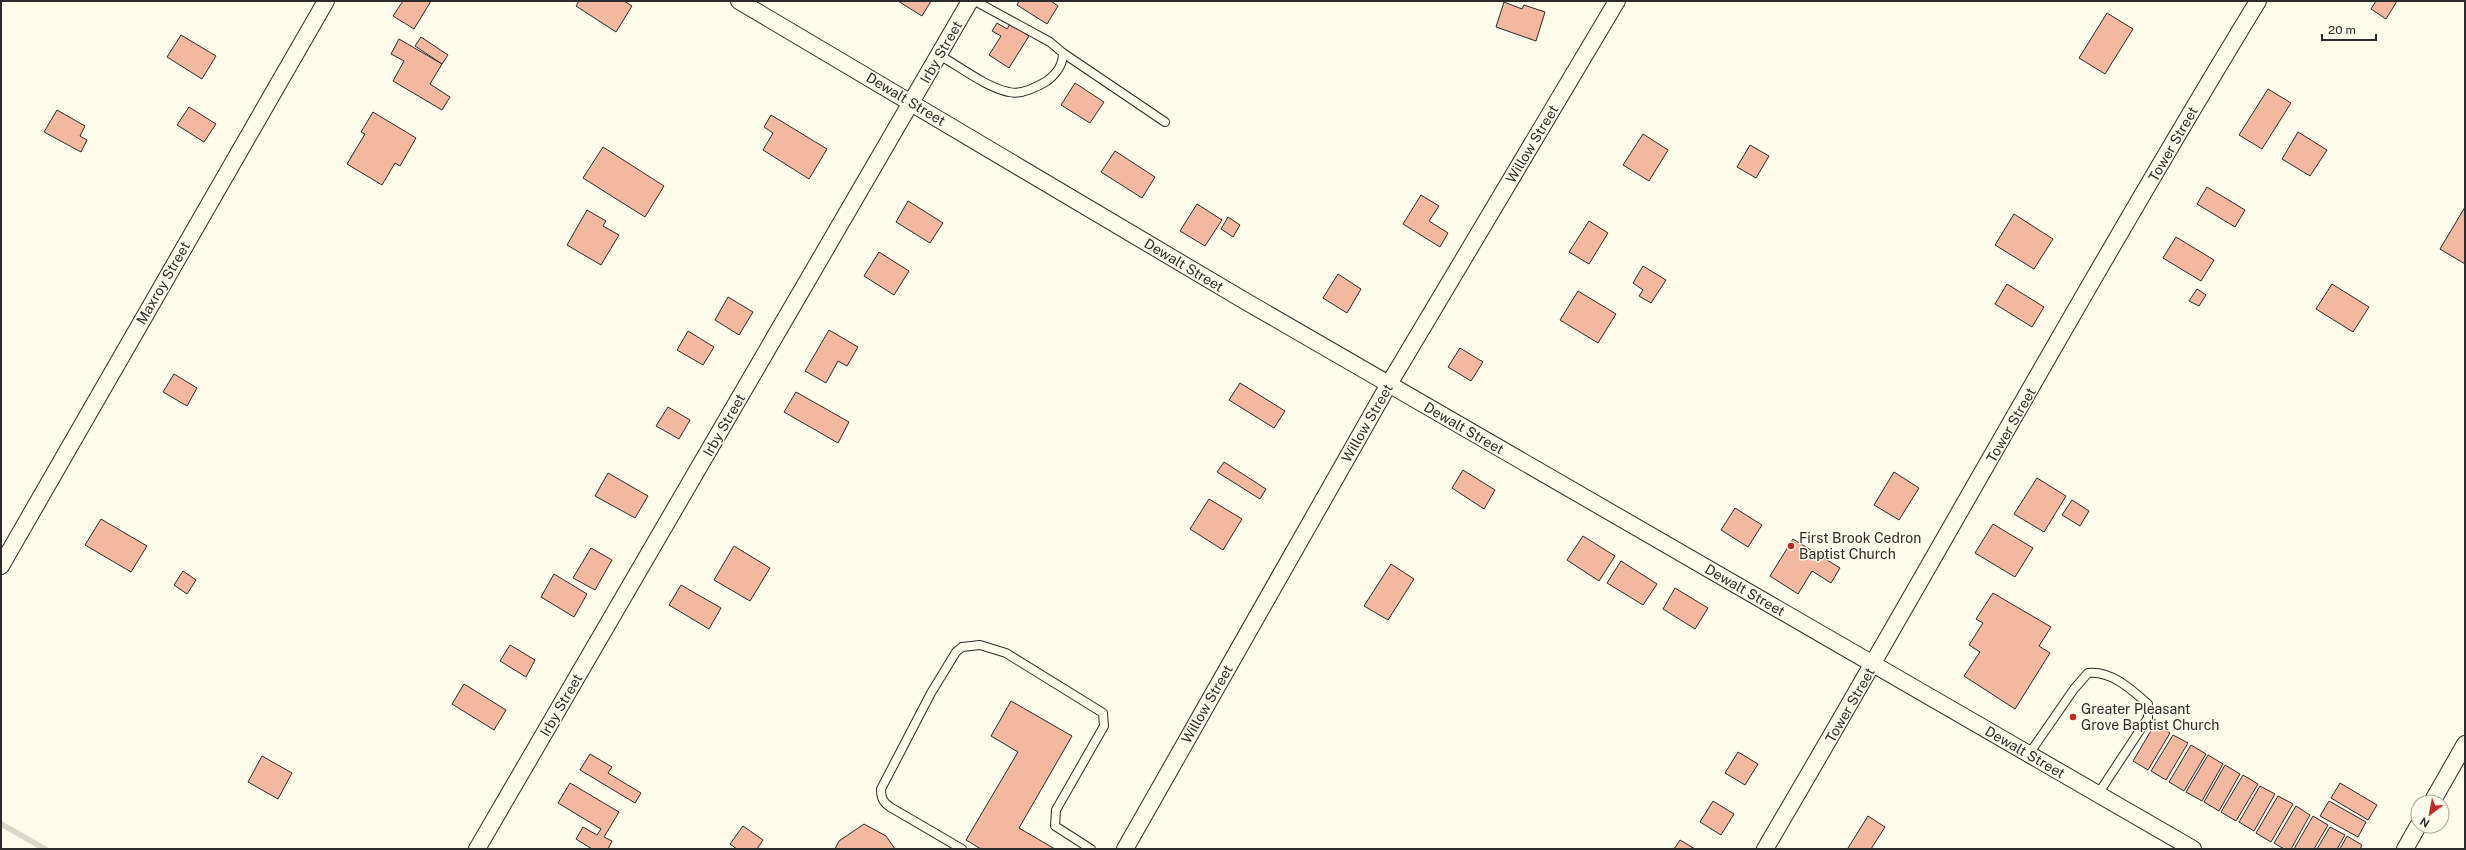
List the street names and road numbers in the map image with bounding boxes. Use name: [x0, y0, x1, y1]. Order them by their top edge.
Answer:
street label: Irby Street: [917, 18, 965, 86]
street label: Dewalt Street: [864, 69, 948, 129]
street label: Willow Street: [1503, 102, 1561, 186]
street label: Tower Street: [2145, 104, 2201, 184]
street label: Dewalt Street: [1142, 235, 1226, 295]
street label: Maxroy Street: [133, 239, 193, 327]
street label: Willow Street: [1338, 381, 1396, 465]
street label: Tower Street: [1983, 385, 2039, 465]
street label: Irby Street: [700, 391, 748, 459]
street label: Dewalt Street: [1421, 399, 1507, 457]
street label: Dewalt Street: [1702, 561, 1788, 619]
street label: Willow Street: [1178, 662, 1236, 746]
street label: Tower Street: [1822, 665, 1878, 745]
street label: Irby Street: [537, 671, 585, 739]
street label: Dewalt Street: [1982, 723, 2068, 781]

